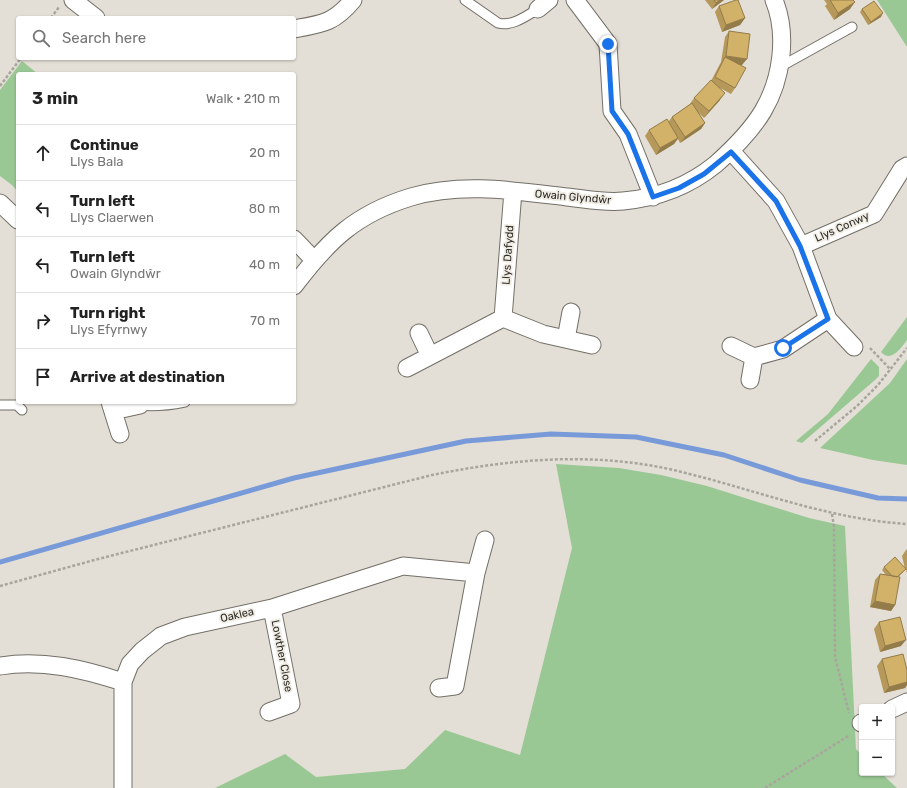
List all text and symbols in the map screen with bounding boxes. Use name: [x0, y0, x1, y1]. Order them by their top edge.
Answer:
search box: [16, 16, 296, 60]
icon: search: [30, 27, 52, 49]
text: Search here: [62, 29, 146, 47]
route end: [599, 35, 617, 53]
text: 3 min: [32, 88, 78, 108]
text: Walk · 210 m: [206, 91, 280, 106]
text: Continue: [70, 136, 139, 154]
icon: ahead: [32, 142, 54, 164]
text: 20 m: [249, 145, 280, 160]
text: Llys Bala: [70, 154, 123, 169]
street label: Owain Glyndŵr: [534, 187, 613, 207]
text: Turn left: [70, 192, 135, 210]
icon: left: [32, 198, 54, 220]
text: 80 m: [249, 201, 280, 216]
street label: Llys Conwy: [813, 209, 871, 245]
text: Llys Claerwen: [70, 210, 154, 225]
street label: Llys Dafydd: [499, 225, 517, 285]
text: Turn left: [70, 248, 135, 266]
icon: left: [32, 254, 54, 276]
text: 40 m: [249, 257, 280, 272]
text: Owain Glyndŵr: [70, 266, 161, 281]
text: Turn right: [70, 304, 145, 322]
icon: right: [32, 310, 54, 332]
text: 70 m: [250, 313, 280, 328]
text: Llys Efyrnwy: [70, 322, 148, 337]
route start: [774, 339, 792, 357]
icon: arrive: [32, 366, 54, 388]
text: Arrive at destination: [70, 368, 225, 386]
street label: Oaklea: [219, 605, 255, 625]
street label: Lowther Close: [269, 619, 295, 693]
map controls: [859, 704, 895, 776]
button: +: [859, 704, 895, 740]
button: −: [859, 740, 895, 776]

